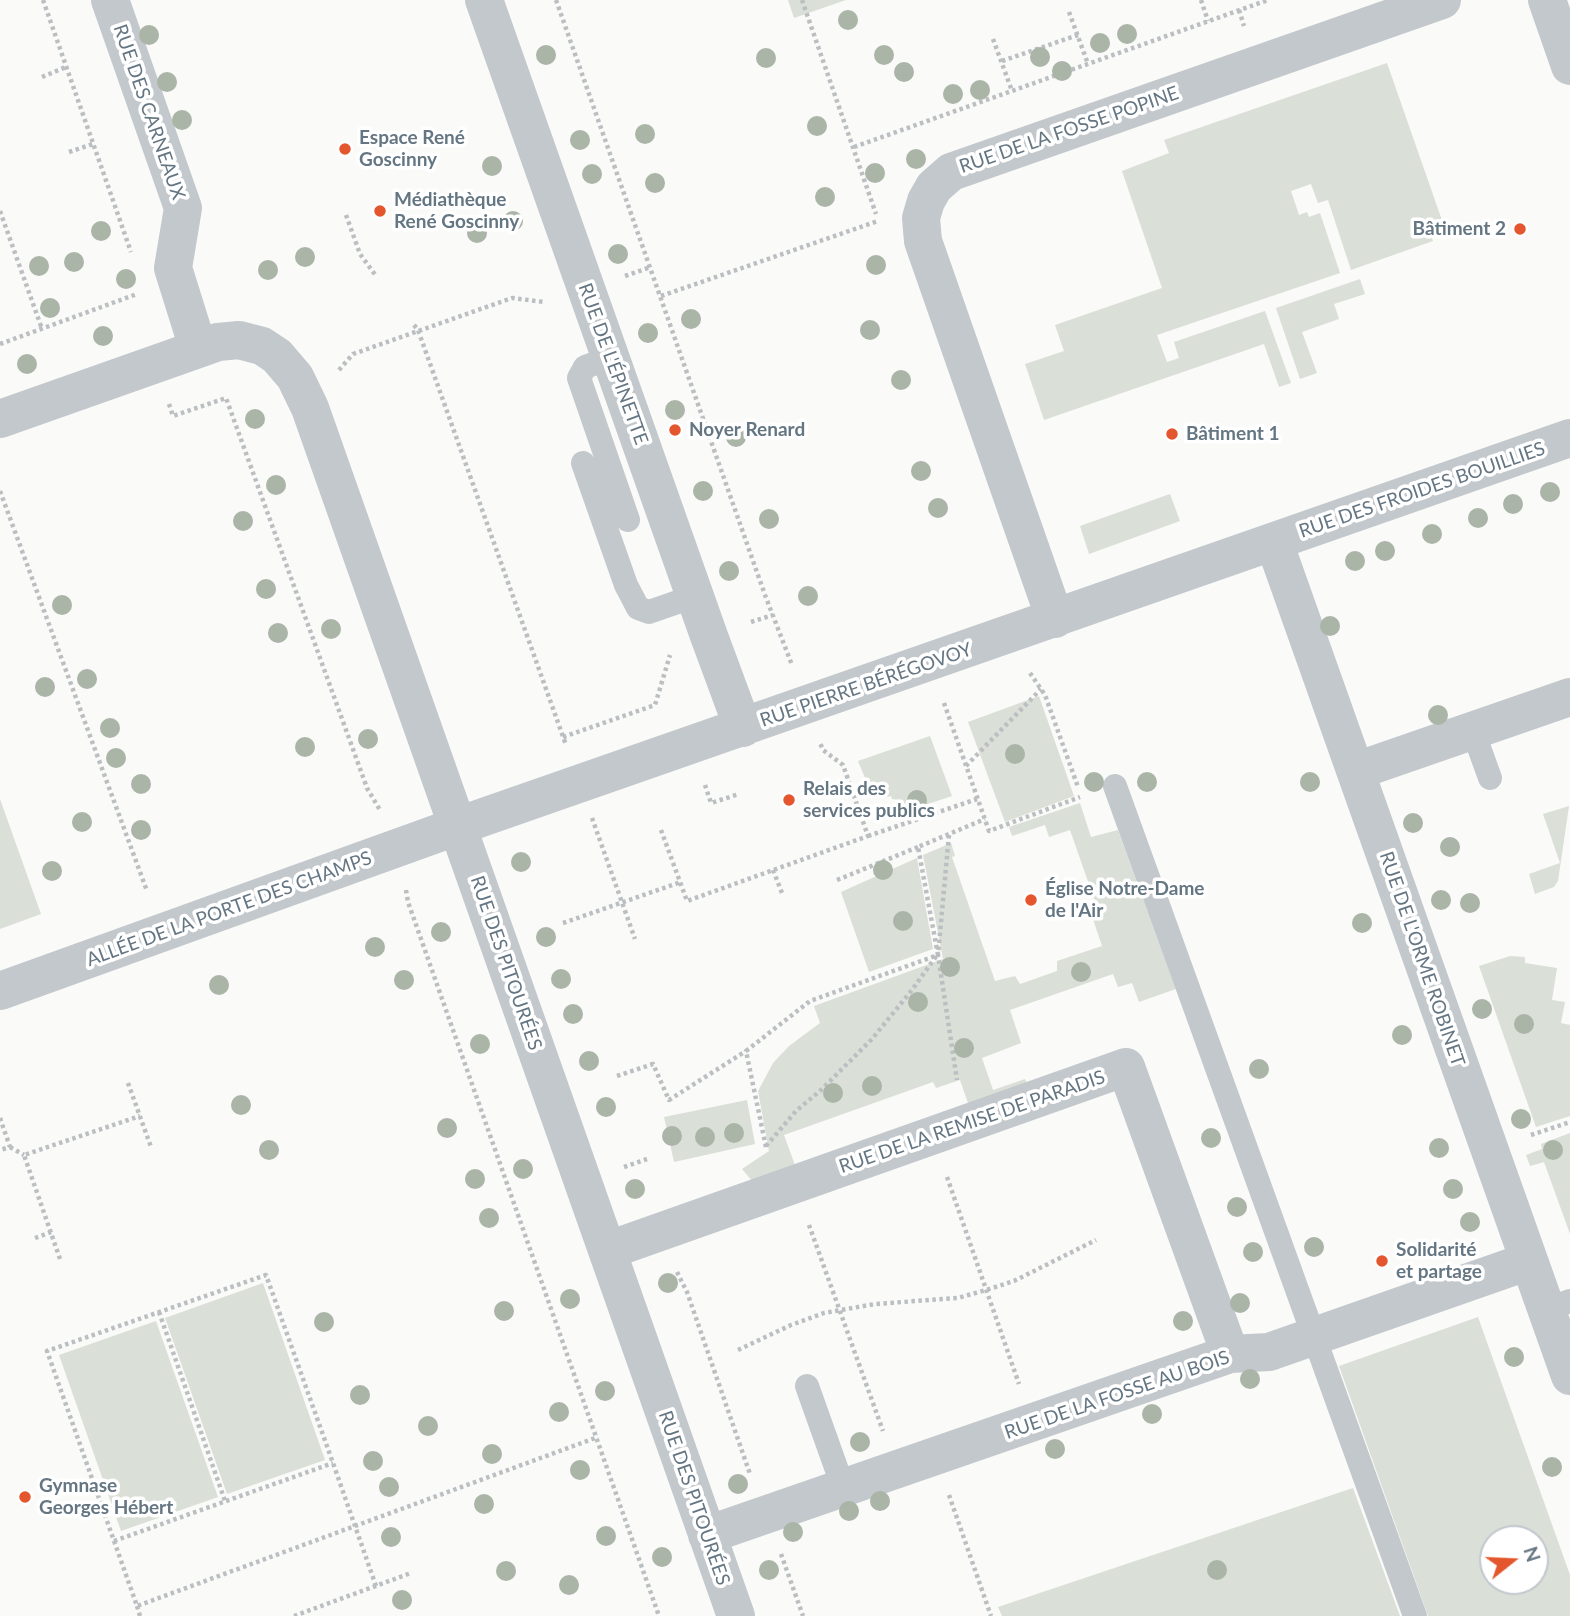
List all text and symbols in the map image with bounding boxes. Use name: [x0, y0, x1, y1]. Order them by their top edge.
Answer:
street label: RUE DES CARNEAUX: [108, 21, 190, 203]
street label: RUE DE LA FOSSE POPINE: [956, 82, 1182, 178]
place label: Espace René Goscinny: [359, 127, 465, 171]
marker: Espace René Goscinny: [337, 141, 353, 157]
place label: Médiathèque René Goscinny: [394, 189, 519, 233]
marker: Médiathèque René Goscinny: [372, 203, 388, 219]
place label: Bâtiment 2: [1413, 218, 1506, 240]
marker: Bâtiment 2: [1512, 221, 1528, 237]
street label: RUE DE L'ÉPINETTE: [573, 280, 653, 448]
place label: Noyer Renard: [689, 419, 805, 441]
marker: Noyer Renard: [667, 422, 683, 438]
place label: Bâtiment 1: [1186, 423, 1279, 445]
marker: Bâtiment 1: [1164, 426, 1180, 442]
street label: RUE DES FROIDES BOUILLIES: [1296, 437, 1548, 543]
street label: RUE PIERRE BÉRÉGOVOY: [757, 638, 975, 732]
place label: Relais des services publics: [803, 778, 935, 822]
marker: Relais des services publics: [781, 792, 797, 808]
street label: ALLÉE DE LA PORTE DES CHAMPS: [83, 847, 375, 971]
street label: RUE DE L'ORME ROBINET: [1375, 849, 1469, 1069]
street label: RUE DES PITOURÉES: [465, 873, 547, 1053]
place label: Église Notre-Dame de l'Air: [1045, 878, 1204, 922]
marker: Église Notre-Dame de l'Air: [1023, 892, 1039, 908]
street label: RUE DE LA REMISE DE PARADIS: [836, 1066, 1108, 1178]
place label: Solidarité et partage: [1396, 1239, 1482, 1283]
marker: Solidarité et partage: [1374, 1253, 1390, 1269]
street label: RUE DE LA FOSSE AU BOIS: [1002, 1346, 1232, 1444]
street label: RUE DES PITOURÉES: [653, 1408, 735, 1588]
place label: Gymnase Georges Hébert: [39, 1475, 173, 1519]
marker: Gymnase Georges Hébert: [17, 1489, 33, 1505]
north arrow: [1479, 1525, 1549, 1595]
text: N: [1519, 1543, 1546, 1564]

